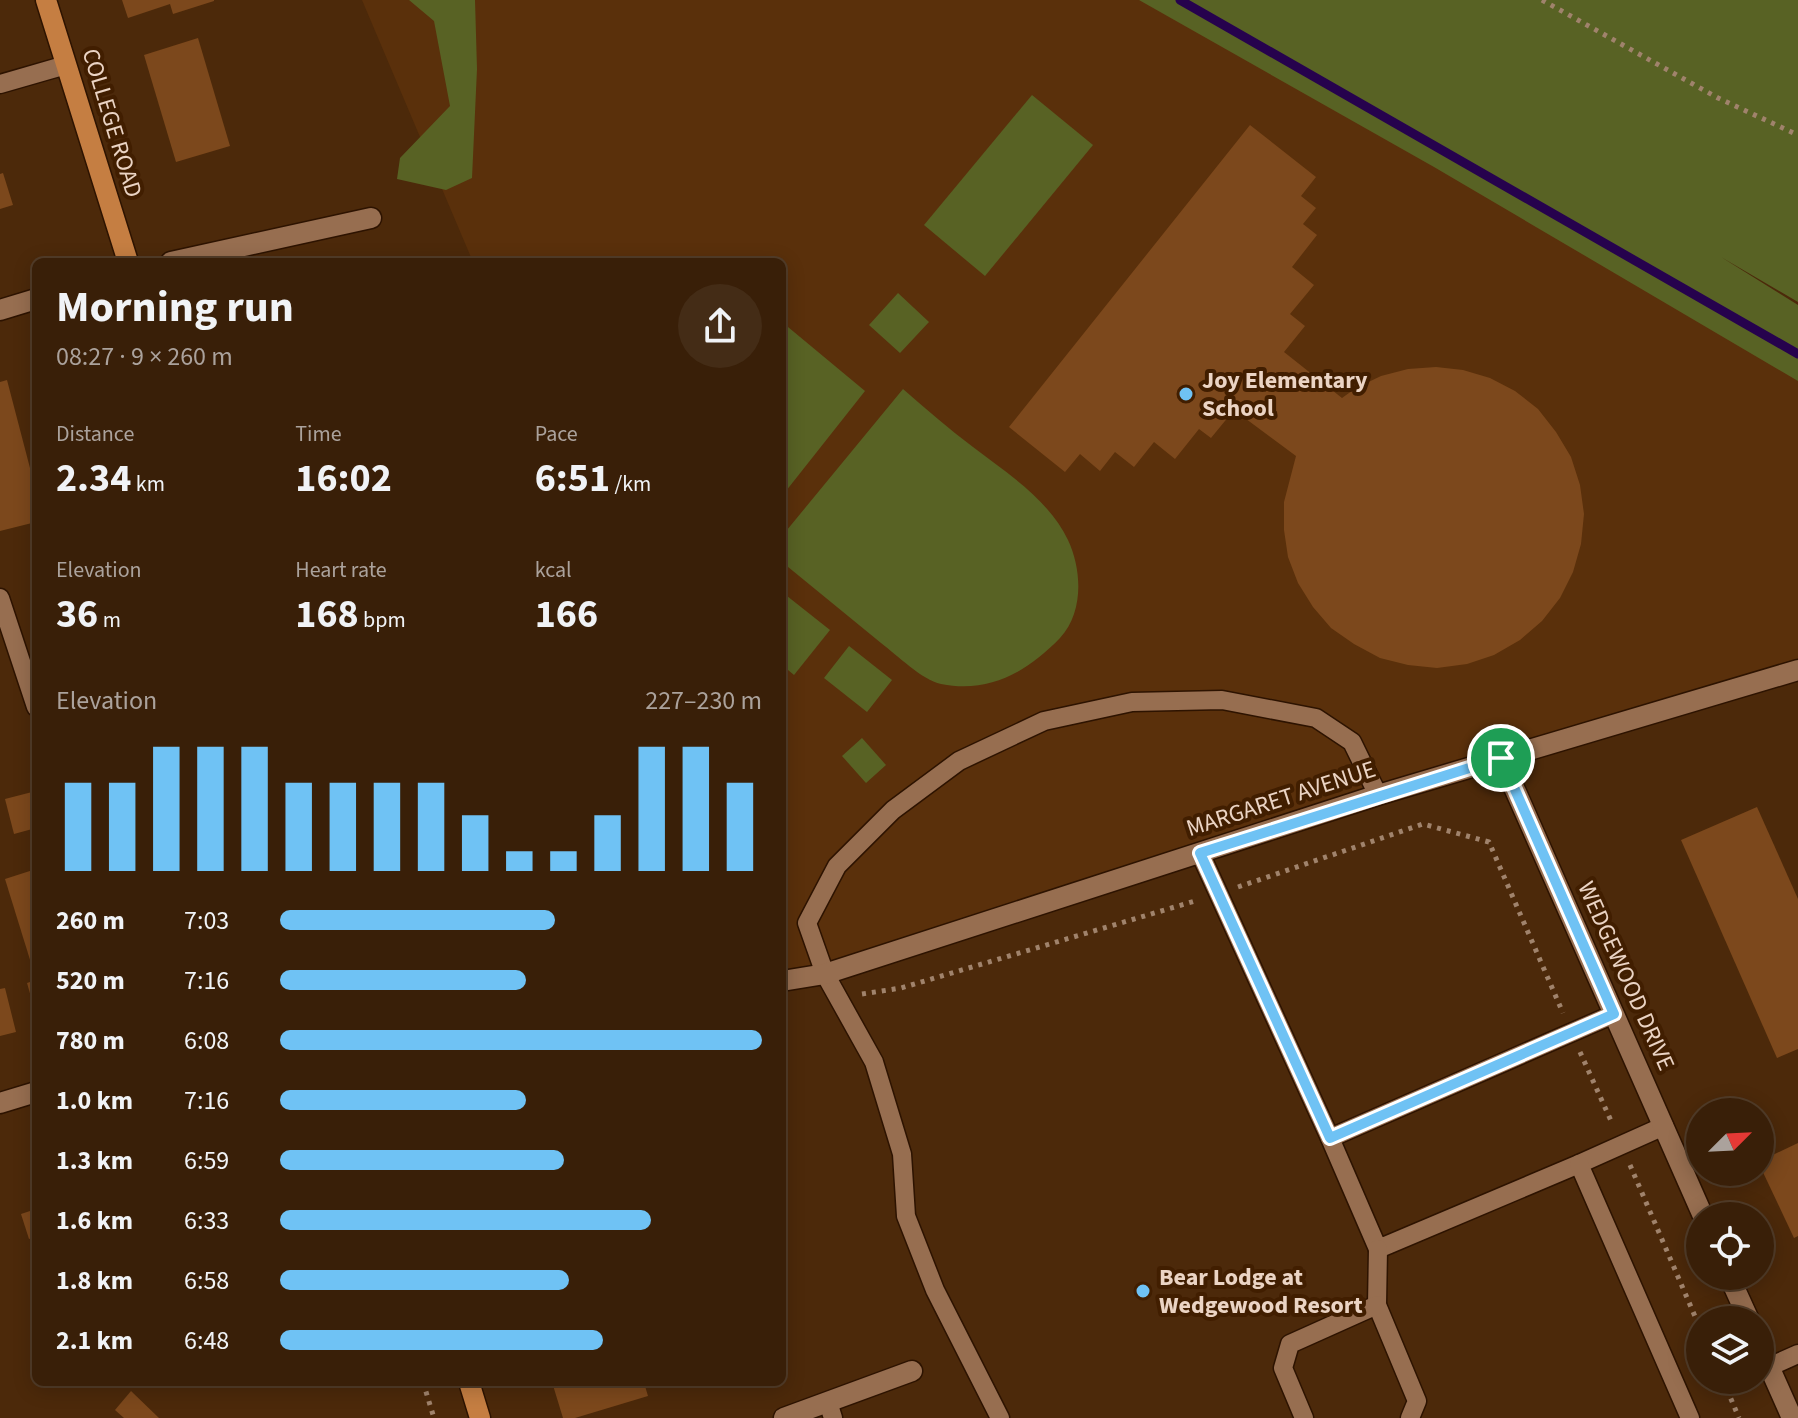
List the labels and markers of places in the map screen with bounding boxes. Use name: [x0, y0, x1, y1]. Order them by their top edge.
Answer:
place label: Joy Elementary School: [1202, 363, 1368, 426]
marker: Joy Elementary School: [1177, 385, 1195, 403]
pin: [1467, 724, 1535, 792]
place label: Bear Lodge at Wedgewood Resort: [1159, 1260, 1363, 1323]
marker: Bear Lodge at Wedgewood Resort: [1134, 1282, 1152, 1300]

